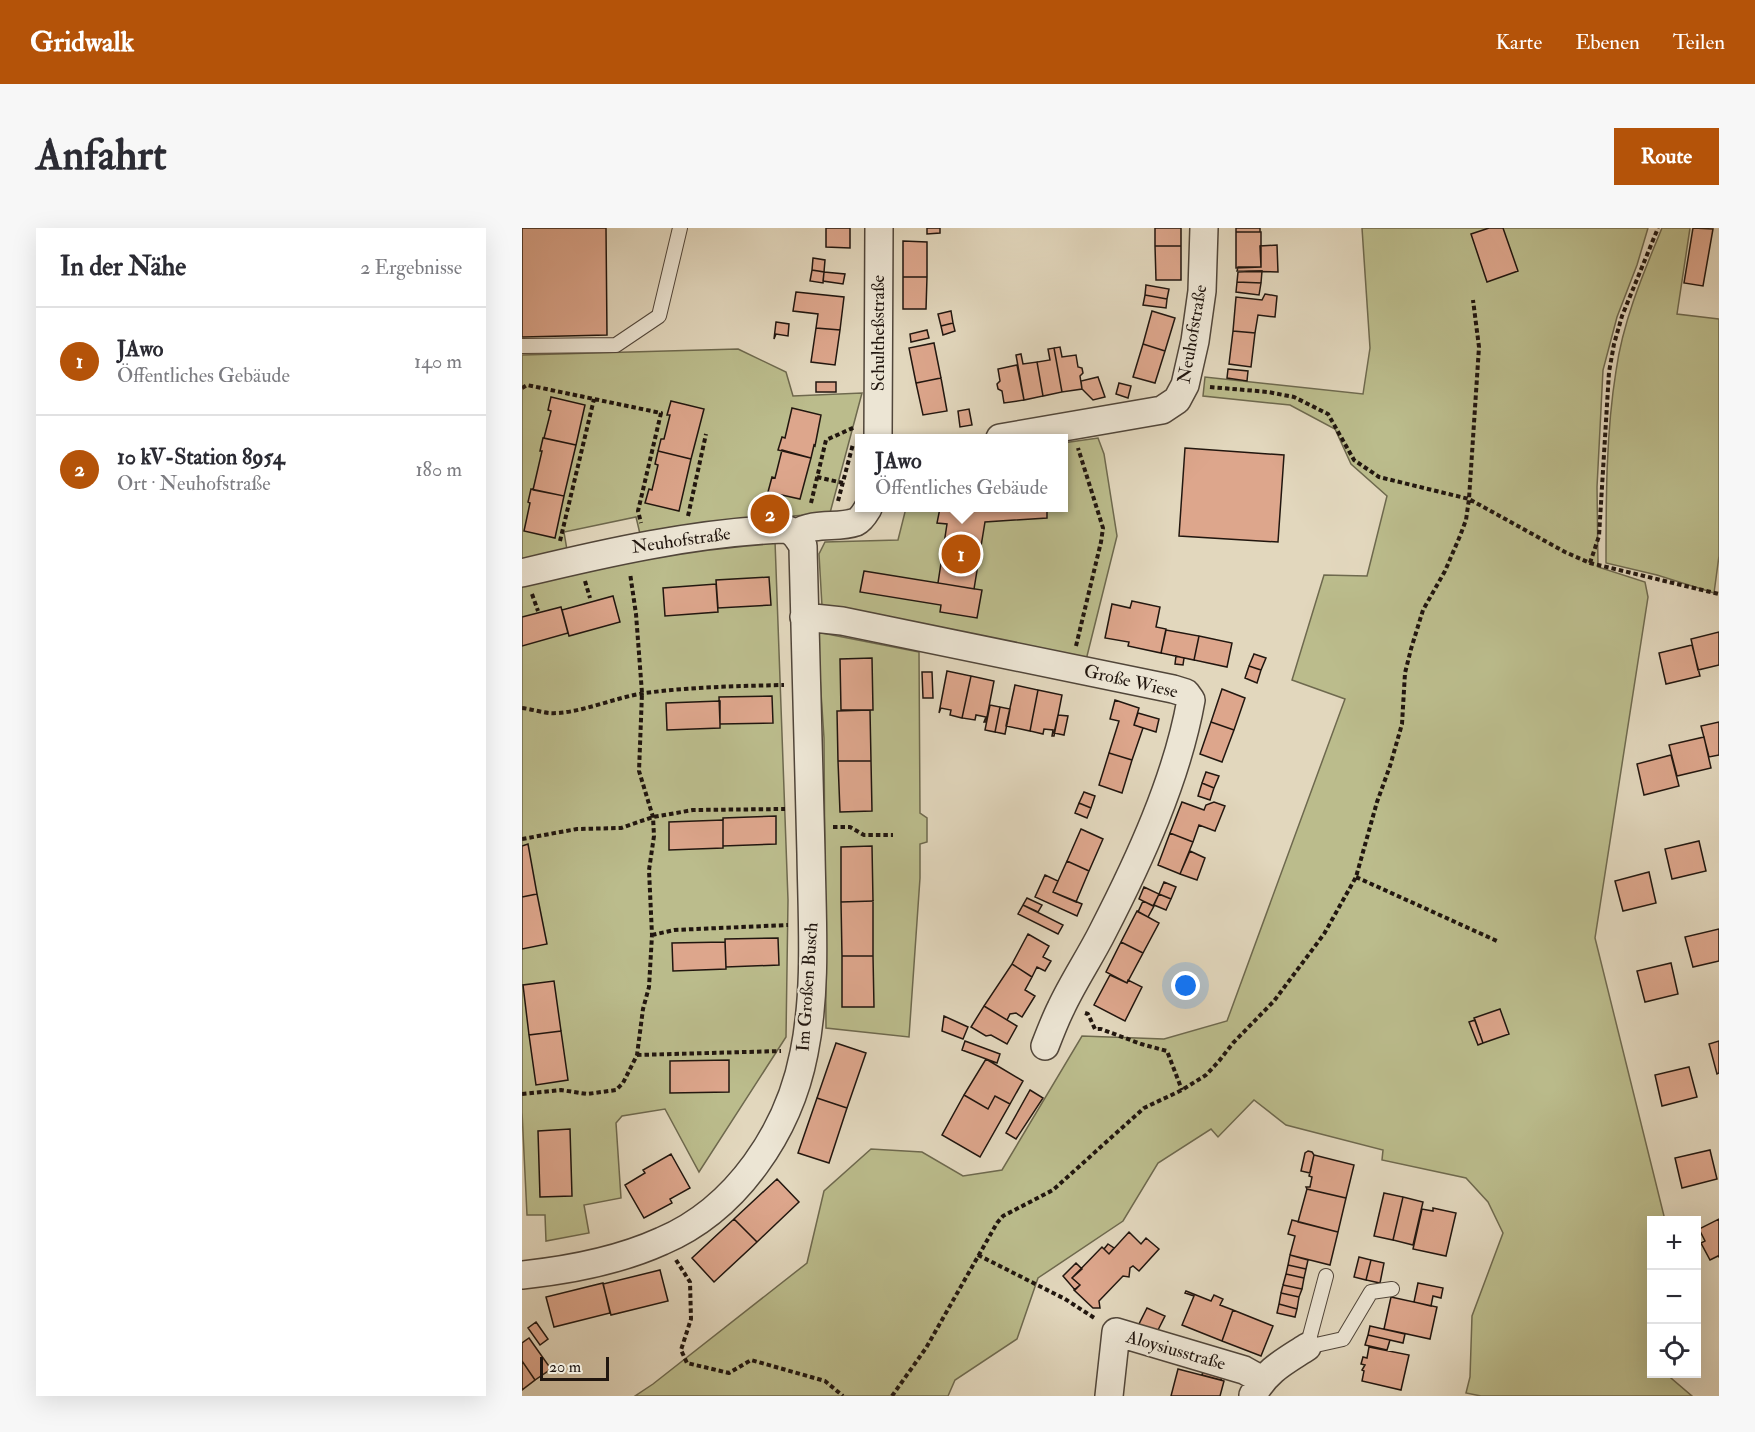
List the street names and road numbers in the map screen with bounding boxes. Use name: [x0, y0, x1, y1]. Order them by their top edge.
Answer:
street label: Schultheßstraße: [867, 274, 890, 391]
street label: Neuhofstraße: [1172, 282, 1213, 385]
street label: Neuhofstraße: [630, 522, 733, 559]
street label: Große Wiese: [1082, 660, 1181, 704]
street label: Im Großen Busch: [792, 921, 824, 1053]
street label: Aloysiusstraße: [1123, 1325, 1229, 1376]

